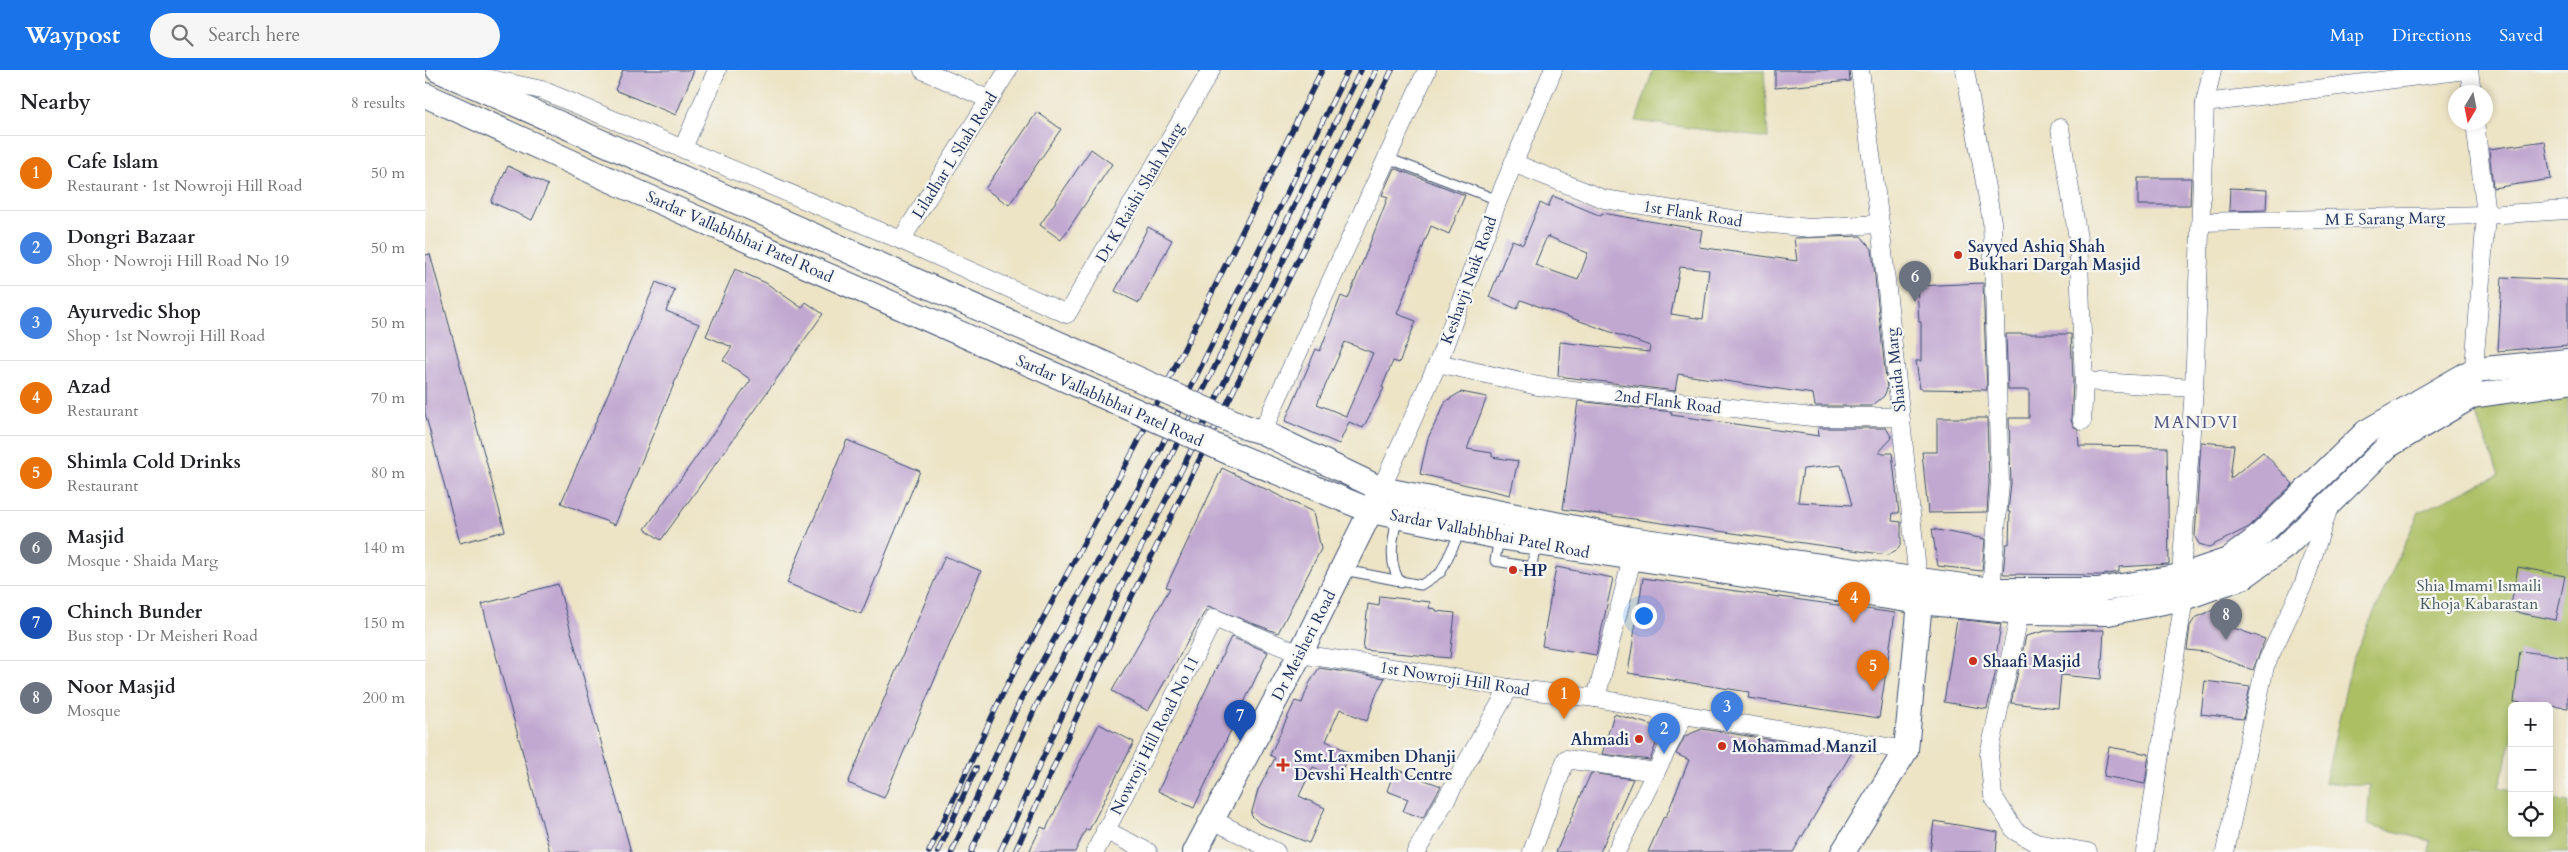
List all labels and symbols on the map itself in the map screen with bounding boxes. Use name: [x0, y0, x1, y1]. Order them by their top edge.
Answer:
north arrow: [2448, 85, 2493, 130]
street label: Liladhar L Shah Road: [907, 88, 1003, 223]
street label: Dr K Raishi Shah Marg: [1091, 118, 1189, 267]
street label: Sardar Vallabhbhai Patel Road: [643, 186, 837, 288]
street label: 1st Flank Road: [1642, 195, 1744, 233]
street label: M E Sarang Marg: [2325, 207, 2445, 231]
street label: Keshavji Naik Road: [1436, 213, 1502, 347]
place label: Sayyed Ashiq Shah Bukhari Dargah Masjid: [1968, 236, 2141, 276]
marker: Sayyed Ashiq Shah Bukhari Dargah Masjid: [1952, 249, 1964, 261]
pin: 6: [1899, 261, 1931, 302]
street label: Shaida Marg: [1881, 327, 1911, 413]
street label: Sardar Vallabhbhai Patel Road: [1013, 350, 1207, 452]
street label: 2nd Flank Road: [1613, 385, 1723, 420]
district label: MANDVI: [2153, 410, 2239, 435]
street label: Sardar Vallabhbhai Patel Road: [1388, 504, 1592, 564]
place label: HP: [1523, 560, 1547, 582]
marker: HP: [1507, 564, 1519, 576]
park label: Shia Imami Ismaili Khoja Kabarastan: [2416, 575, 2542, 615]
pin: 4: [1838, 582, 1870, 623]
street label: Dr Meisheri Road: [1267, 586, 1341, 704]
pin: 8: [2210, 599, 2242, 640]
your location: [1631, 603, 1657, 629]
pin: 5: [1857, 650, 1889, 691]
place label: Shaafi Masjid: [1983, 651, 2081, 673]
street label: Nowroji Hill Road No 11: [1105, 652, 1205, 819]
marker: Shaafi Masjid: [1967, 655, 1979, 667]
street label: 1st Nowroji Hill Road: [1378, 656, 1532, 702]
pin: 1: [1548, 678, 1580, 719]
pin: 3: [1711, 691, 1743, 732]
pin: 7: [1224, 700, 1256, 741]
pin: 2: [1648, 713, 1680, 754]
place label: Ahmadi: [1571, 729, 1629, 751]
marker: Ahmadi: [1633, 733, 1645, 745]
place label: Mohammad Manzil: [1732, 736, 1877, 758]
marker: Mohammad Manzil: [1716, 740, 1728, 752]
place label: Smt.Laxmiben Dhanji Devshi Health Centre: [1294, 746, 1456, 786]
marker: Smt.Laxmiben Dhanji Devshi Health Centre: [1276, 758, 1290, 772]

